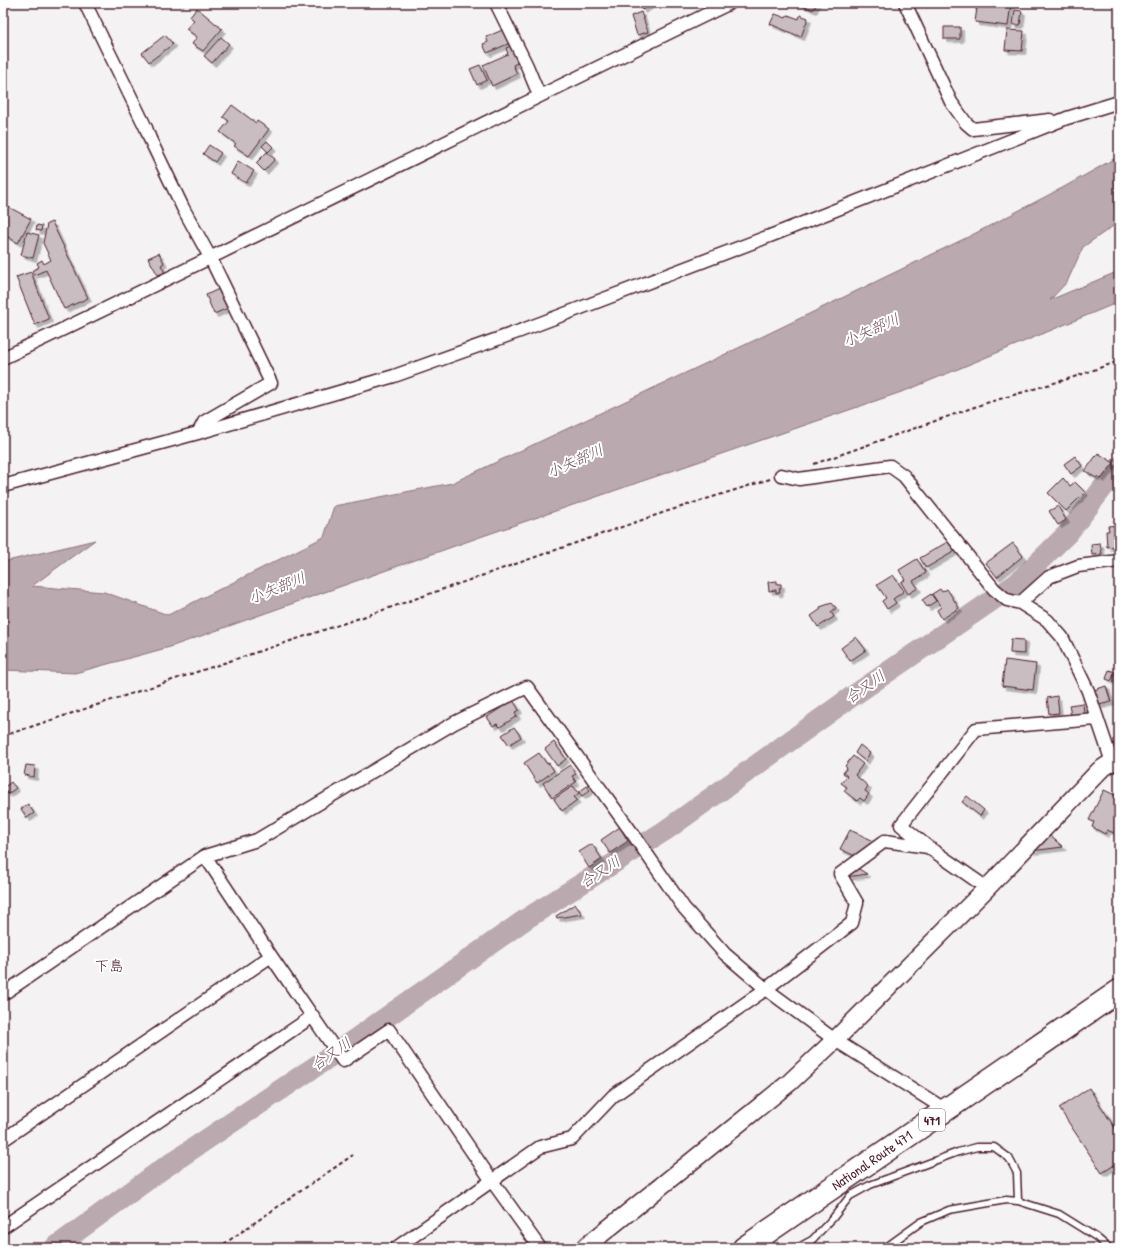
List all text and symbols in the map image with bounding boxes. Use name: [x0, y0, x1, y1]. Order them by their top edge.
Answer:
water label: 小矢部川: [839, 308, 902, 351]
water label: 小矢部川: [543, 439, 606, 482]
water label: 小矢部川: [245, 567, 309, 609]
water label: 合又川: [840, 665, 889, 708]
water label: 合又川: [575, 851, 624, 893]
district label: 下島: [94, 955, 124, 976]
water label: 合又川: [306, 1032, 355, 1075]
road number: 471: [919, 1109, 945, 1131]
street label: National Route 471: [827, 1126, 916, 1194]

